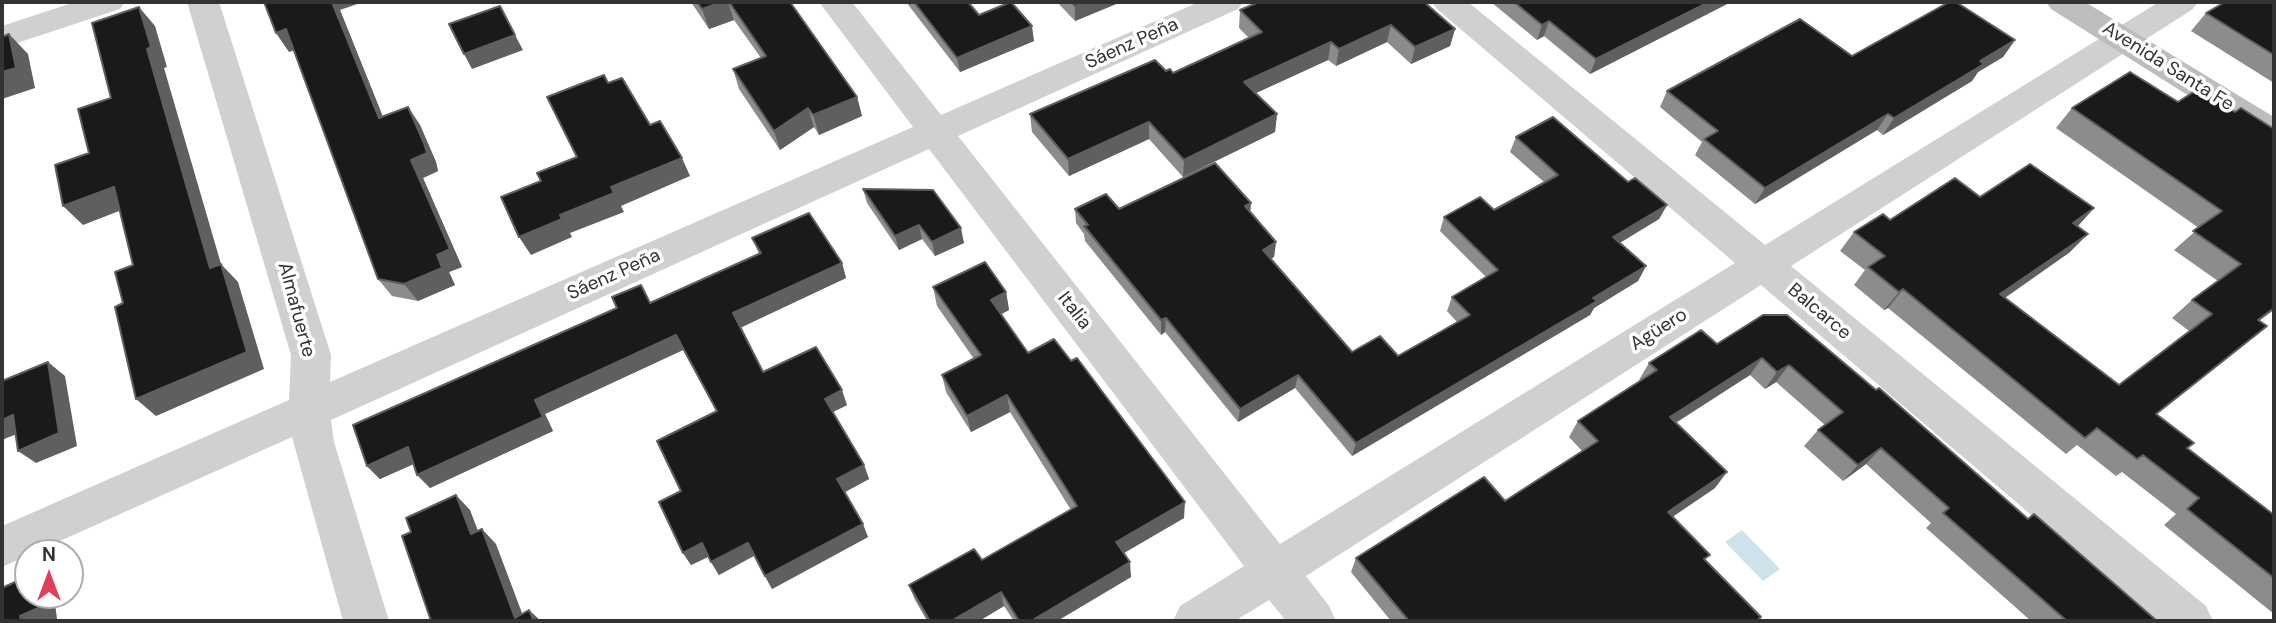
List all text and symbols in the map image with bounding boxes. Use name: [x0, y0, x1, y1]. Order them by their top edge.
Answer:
street label: Sáenz Peña: [1082, 13, 1182, 75]
street label: Avenida Santa Fe: [2098, 17, 2238, 117]
street label: Sáenz Peña: [564, 244, 664, 306]
street label: Almafuerte: [272, 260, 320, 360]
street label: Balcarce: [1783, 279, 1855, 345]
street label: Italia: [1052, 288, 1096, 334]
street label: Agüero: [1626, 304, 1692, 356]
north arrow: [14, 539, 84, 609]
text: N: [42, 542, 56, 567]

